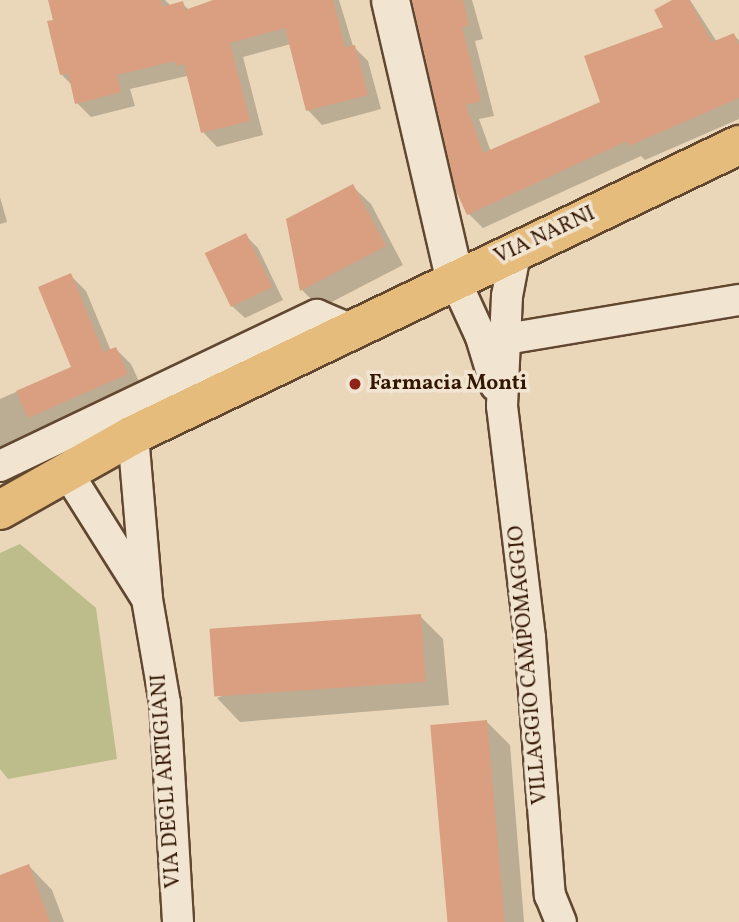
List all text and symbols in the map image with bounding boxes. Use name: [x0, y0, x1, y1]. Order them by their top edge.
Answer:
street label: VIA NARNI: [491, 202, 599, 270]
place label: Farmacia Monti: [369, 371, 527, 397]
marker: Farmacia Monti: [347, 376, 363, 392]
street label: VILLAGGIO CAMPOMAGGIO: [504, 524, 554, 806]
street label: VIA DEGLI ARTIGIANI: [147, 673, 187, 889]

